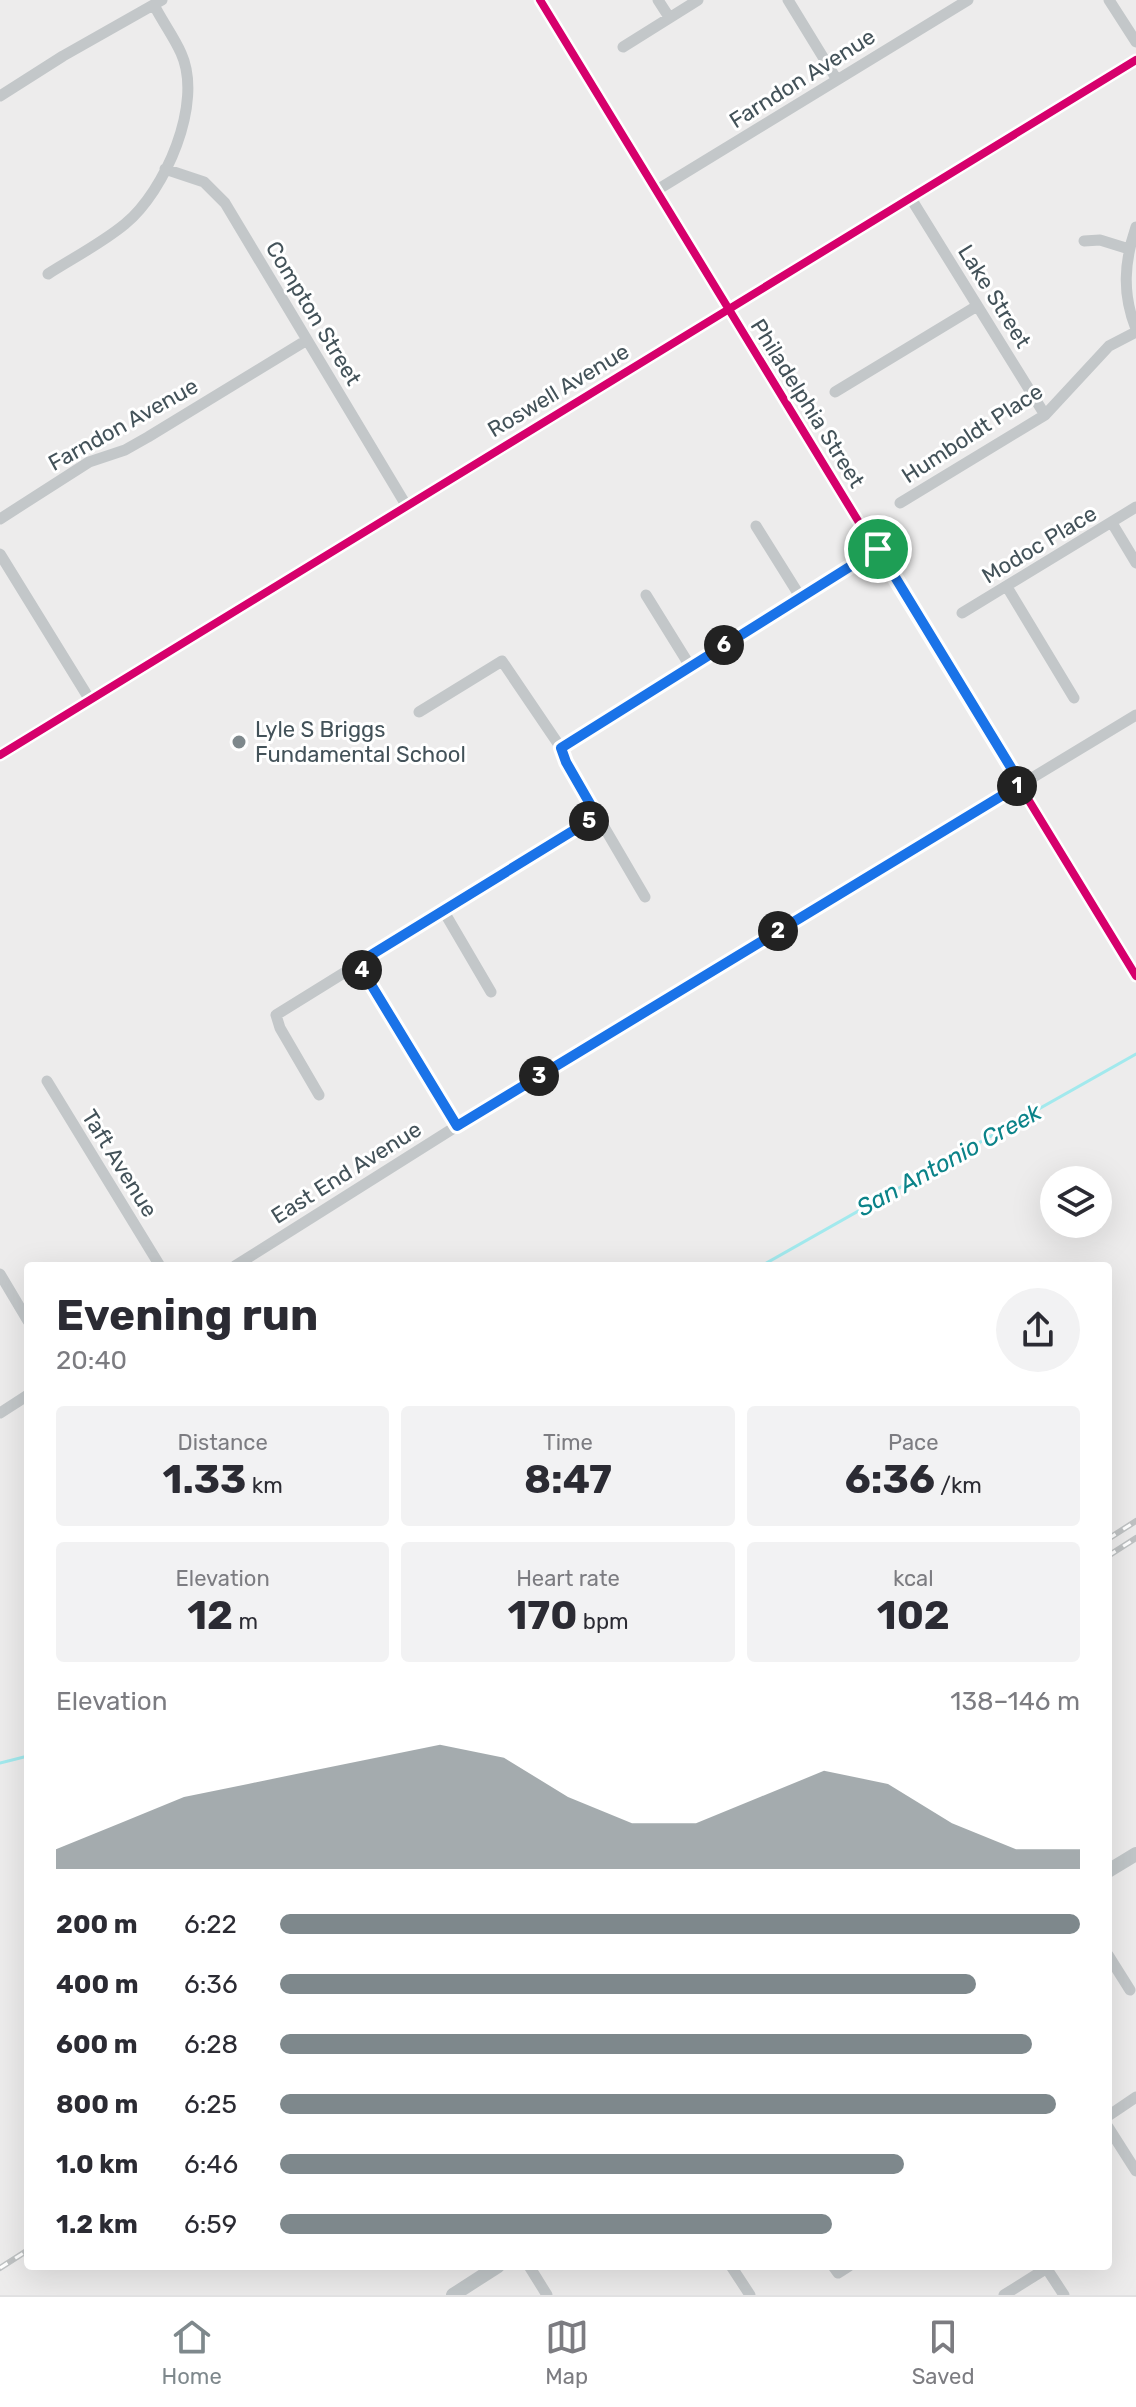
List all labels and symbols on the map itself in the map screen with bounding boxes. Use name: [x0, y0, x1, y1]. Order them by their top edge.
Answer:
street label: Farndon Avenue: [724, 23, 880, 134]
street label: Compton Street: [260, 236, 367, 391]
street label: Lake Street: [952, 240, 1037, 353]
street label: Philadelphia Street: [745, 314, 871, 493]
street label: Roswell Avenue: [483, 338, 634, 443]
street label: Farndon Avenue: [44, 372, 203, 477]
street label: Humboldt Place: [897, 378, 1048, 489]
street label: Modoc Place: [977, 500, 1102, 589]
pin: [844, 515, 912, 583]
pin: 6: [704, 625, 744, 665]
place label: Lyle S Briggs Fundamental School: [255, 716, 466, 768]
marker: Lyle S Briggs Fundamental School: [230, 733, 248, 751]
pin: 1: [997, 766, 1037, 806]
pin: 5: [569, 801, 609, 841]
pin: 2: [758, 911, 798, 951]
pin: 4: [342, 950, 382, 990]
pin: 3: [519, 1056, 559, 1096]
water label: San Antonio Creek: [852, 1097, 1047, 1222]
street label: Taft Avenue: [76, 1105, 163, 1222]
street label: East End Avenue: [266, 1115, 426, 1230]

